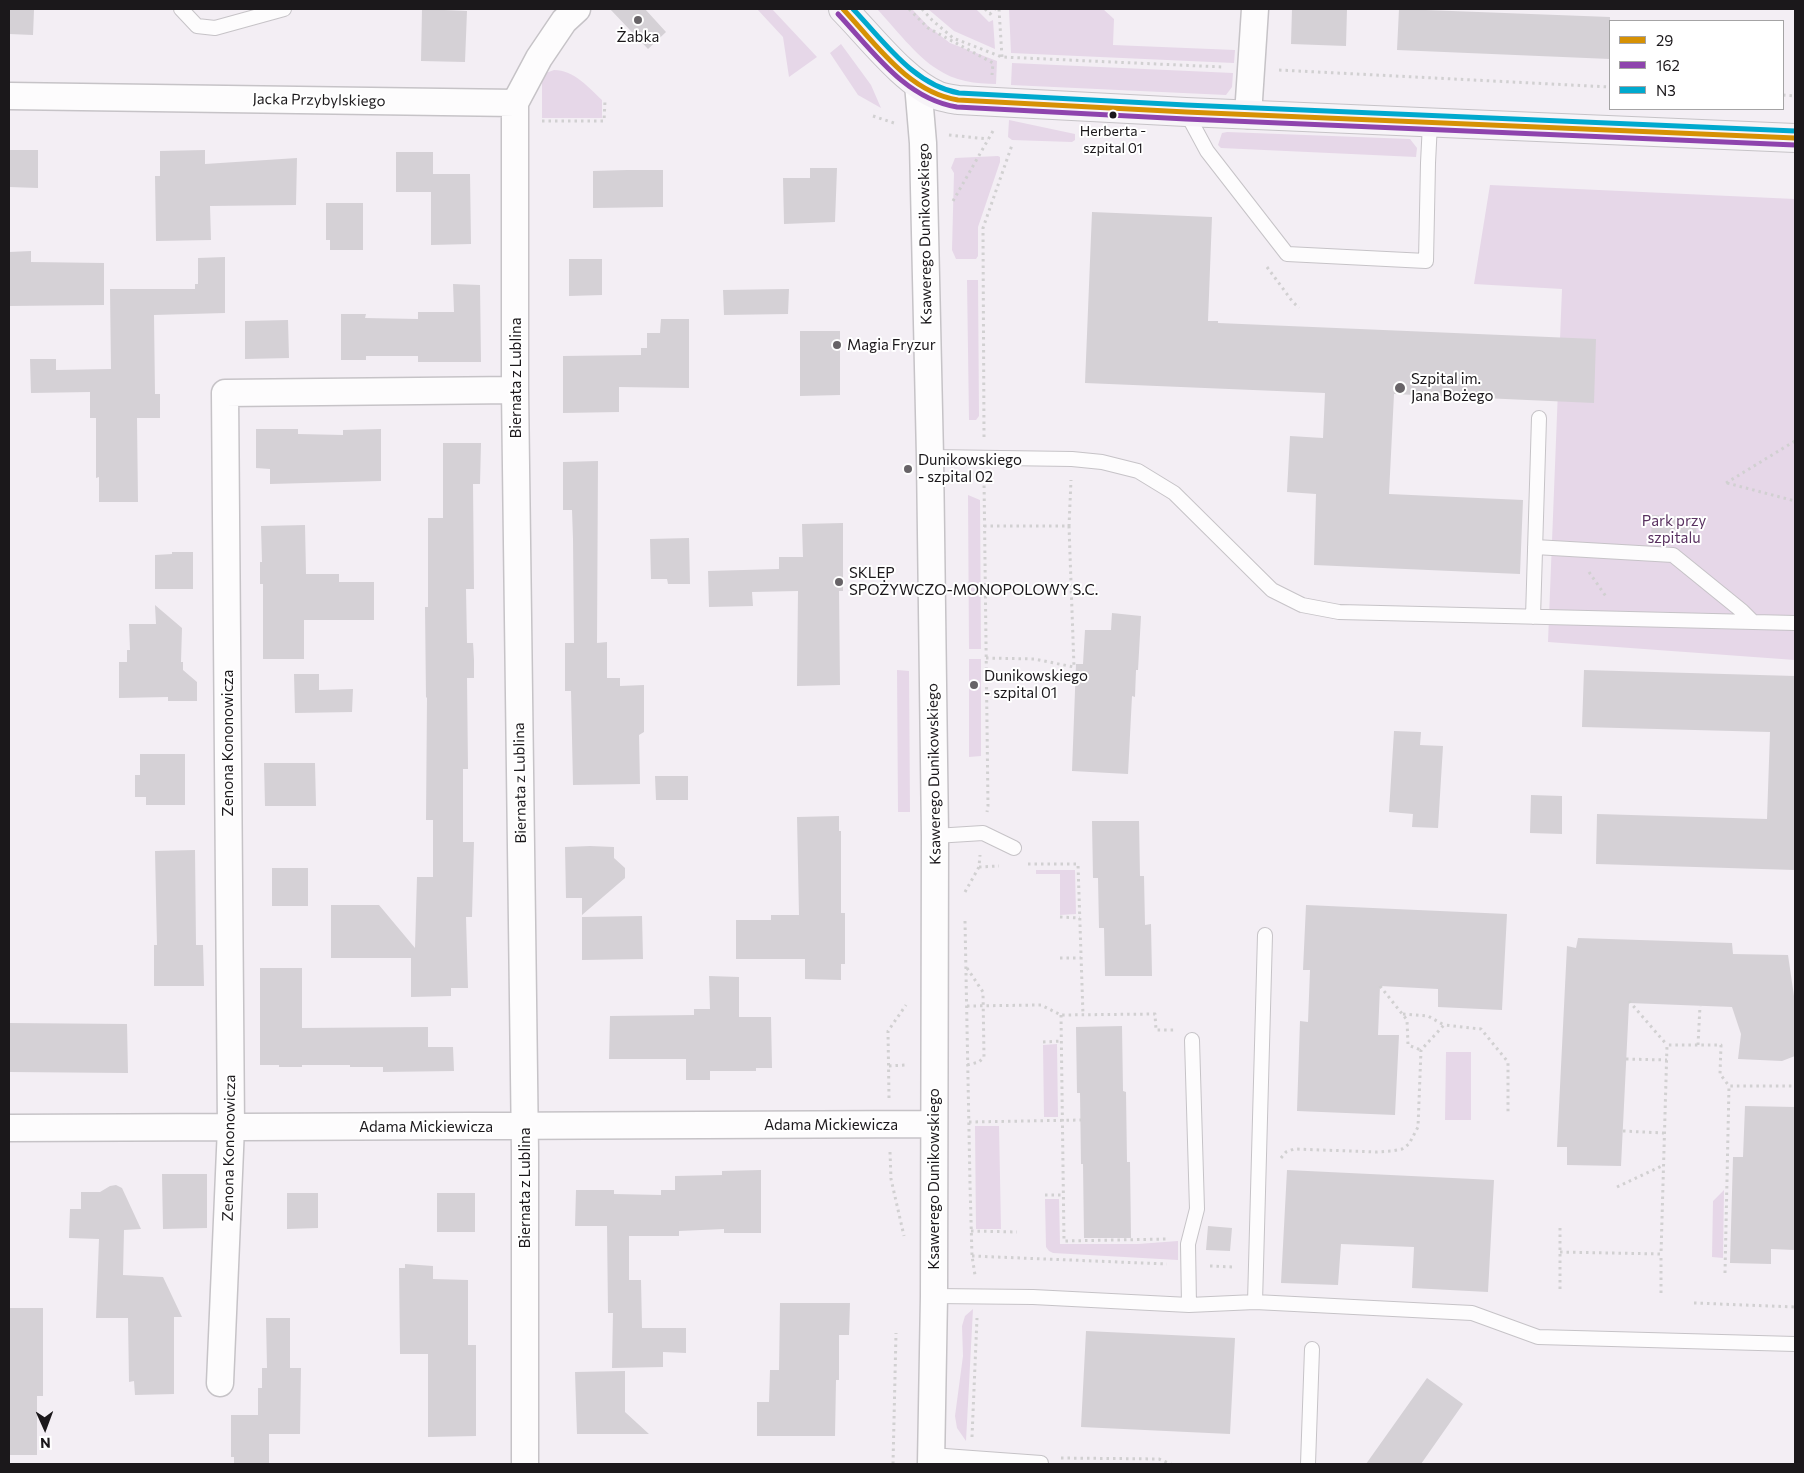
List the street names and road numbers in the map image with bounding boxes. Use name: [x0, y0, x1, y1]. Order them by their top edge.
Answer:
street label: Jacka Przybylskiego: [252, 90, 386, 110]
street label: Ksawerego Dunikowskiego: [914, 143, 936, 325]
street label: Biernata z Lublina: [507, 317, 525, 439]
street label: Zenona Kononowicza: [219, 670, 237, 816]
street label: Ksawerego Dunikowskiego: [923, 683, 945, 865]
street label: Biernata z Lublina: [510, 722, 530, 844]
street label: Zenona Kononowicza: [219, 1074, 239, 1222]
street label: Ksawerego Dunikowskiego: [925, 1088, 943, 1270]
street label: Adama Mickiewicza: [764, 1116, 898, 1134]
street label: Adama Mickiewicza: [359, 1118, 493, 1136]
street label: Biernata z Lublina: [516, 1127, 534, 1249]

